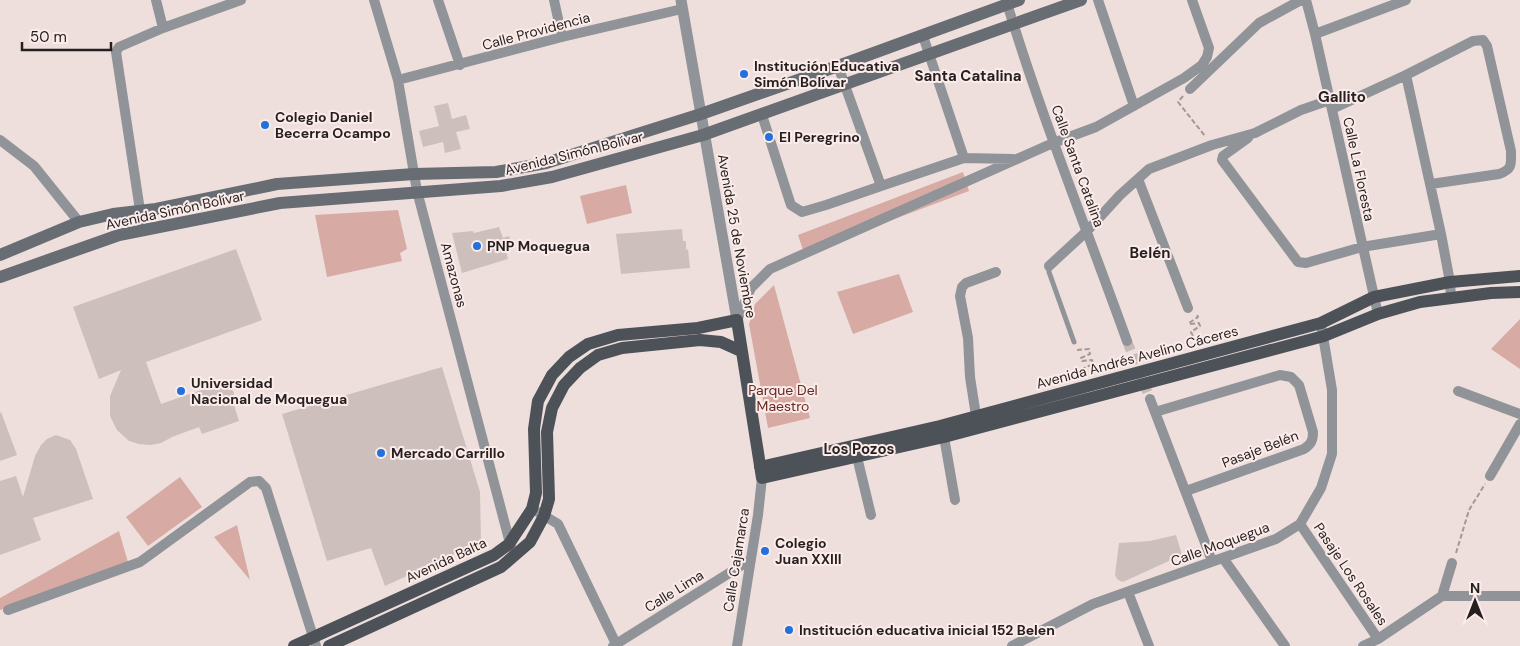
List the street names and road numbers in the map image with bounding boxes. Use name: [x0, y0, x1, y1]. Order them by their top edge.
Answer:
street label: Calle Providencia: [480, 8, 592, 54]
street label: Calle Santa Catalina: [1048, 102, 1108, 230]
street label: Calle La Floresta: [1339, 115, 1379, 223]
street label: Avenida Simón Bolívar: [503, 127, 645, 179]
street label: Avenida 25 de Noviembre: [714, 153, 760, 319]
street label: Avenida Simón Bolívar: [104, 186, 246, 234]
street label: Amazonas: [437, 240, 471, 310]
street label: Avenida Andrés Avelino Cáceres: [1034, 321, 1240, 393]
street label: Pasaje Belén: [1219, 426, 1301, 472]
street label: Calle Cajamarca: [719, 507, 753, 613]
street label: Calle Moquegua: [1168, 518, 1272, 570]
street label: Pasaje Los Rosales: [1310, 519, 1392, 629]
street label: Avenida Balta: [403, 533, 489, 587]
street label: Calle Lima: [641, 566, 707, 616]

